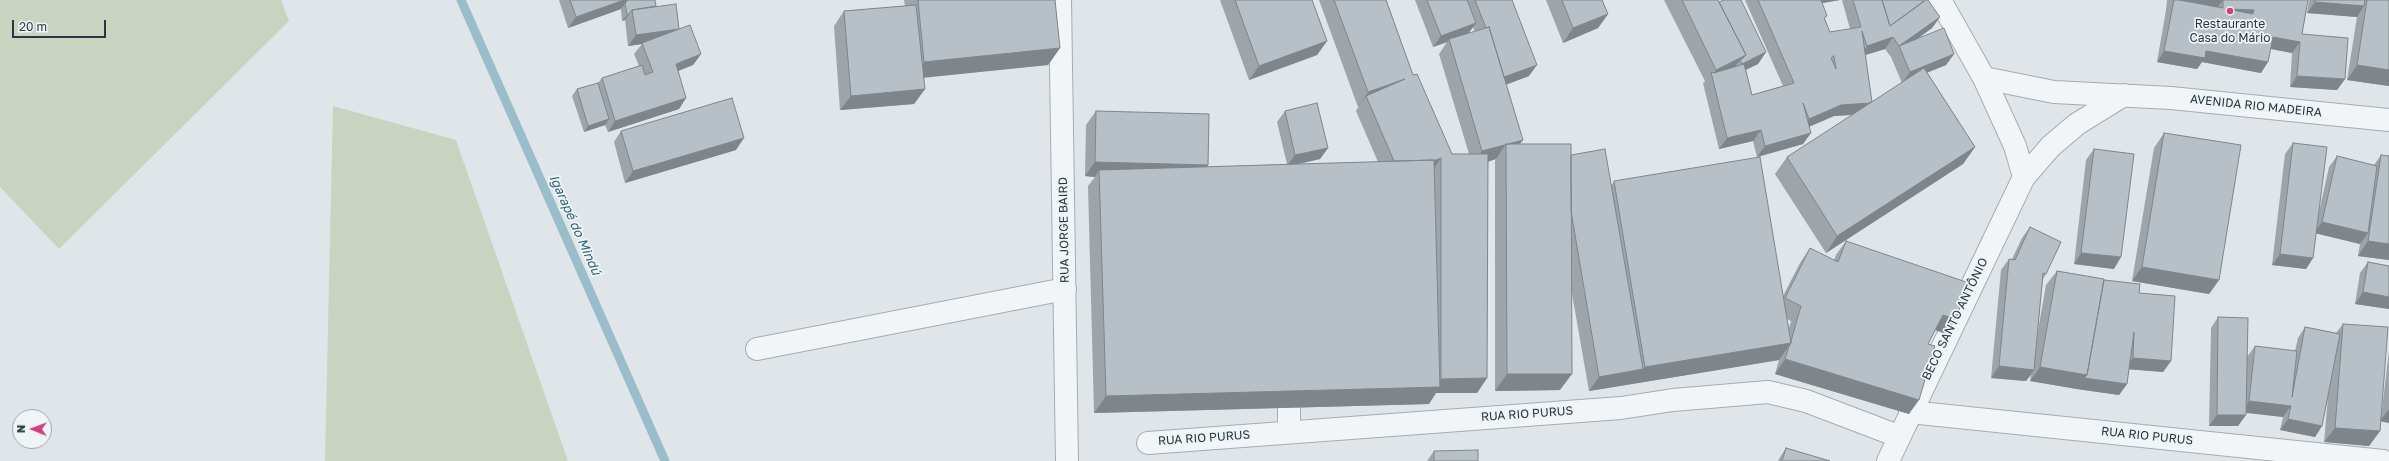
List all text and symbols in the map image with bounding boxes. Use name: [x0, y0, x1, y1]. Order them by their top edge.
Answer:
marker: Restaurante Casa do Mário: [2225, 6, 2235, 16]
scale bar: [14, 12, 108, 38]
place label: Restaurante Casa do Mário: [2190, 17, 2270, 45]
text: 20 m: [19, 19, 47, 34]
street label: AVENIDA RIO MADEIRA: [2189, 92, 2323, 120]
water label: Igarapé do Mindú: [546, 172, 604, 278]
street label: RUA JORGE BAIRD: [1056, 177, 1072, 283]
street label: BECO SANTO ANTÔNIO: [1919, 256, 1991, 382]
street label: RUA RIO PURUS: [1480, 404, 1574, 424]
north arrow: [12, 409, 52, 449]
text: N: [14, 424, 27, 433]
street label: RUA RIO PURUS: [2100, 424, 2194, 448]
street label: RUA RIO PURUS: [1157, 428, 1251, 448]

